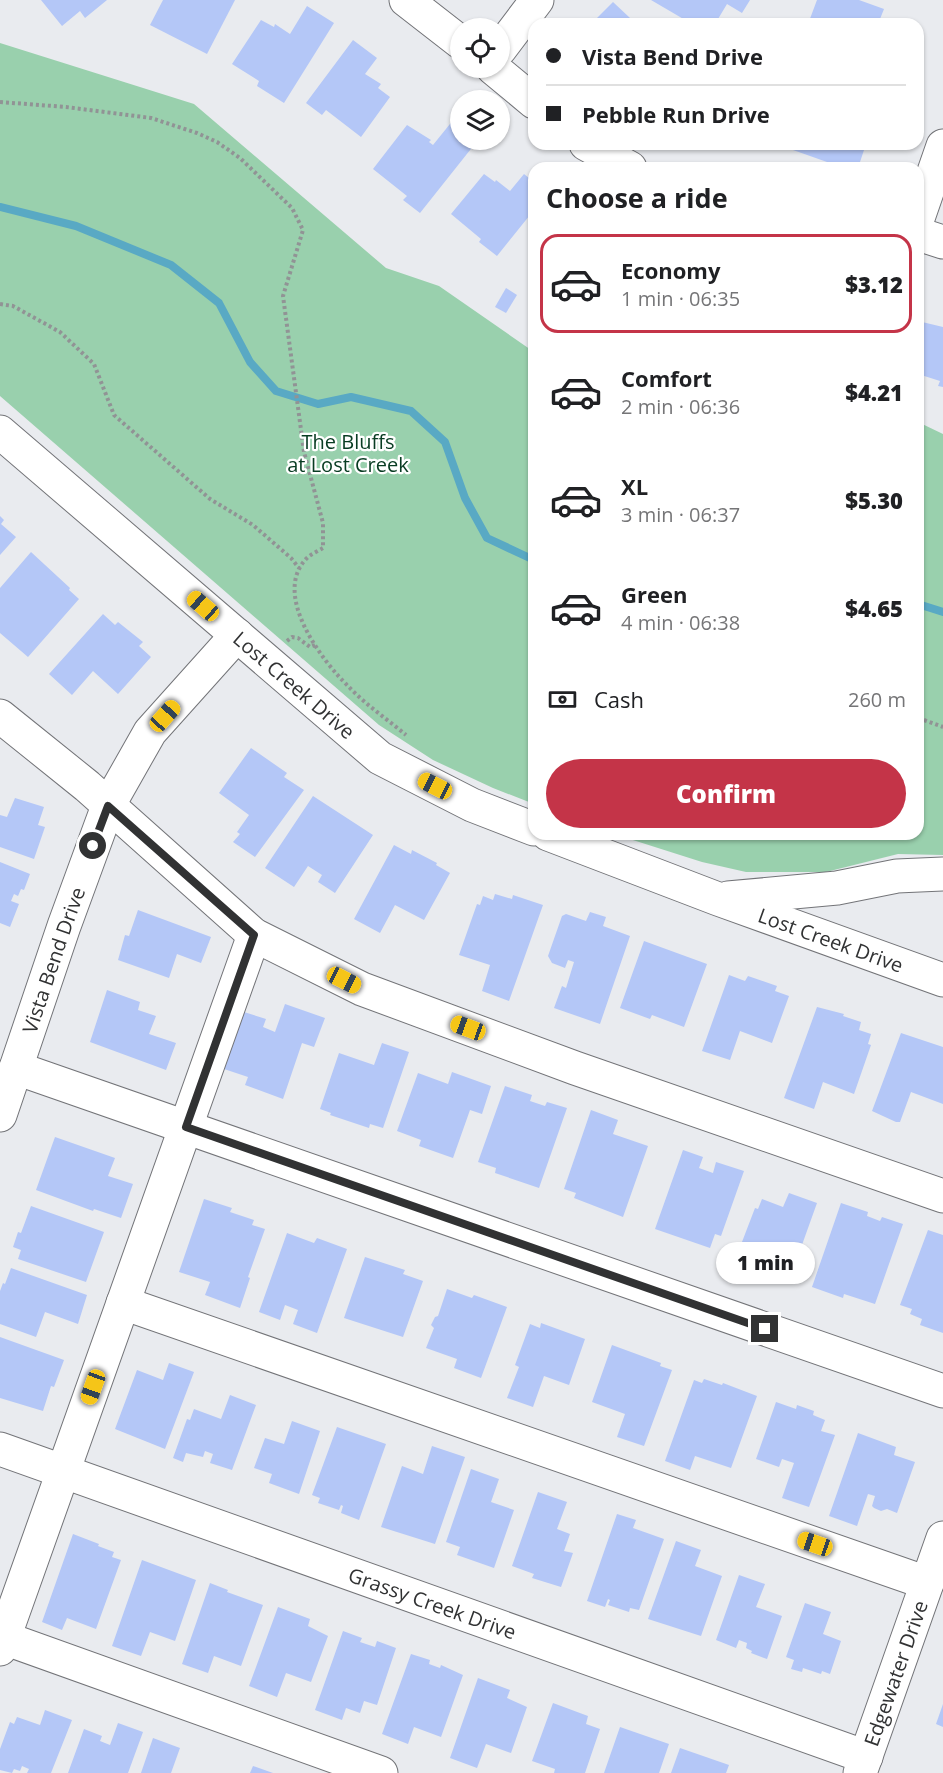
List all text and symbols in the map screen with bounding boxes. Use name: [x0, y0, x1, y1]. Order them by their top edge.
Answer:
map controls: [450, 18, 510, 150]
button: locate: [450, 18, 510, 78]
text: Vista Bend Drive: [582, 41, 763, 71]
button: layers: [450, 90, 510, 150]
text: Pebble Run Drive: [582, 99, 770, 129]
text: Choose a ride: [546, 179, 728, 216]
text: Economy: [621, 255, 720, 285]
icon: car: [549, 257, 603, 311]
text: $3.12: [845, 269, 903, 299]
text: 1 min · 06:35: [621, 285, 740, 312]
text: Comfort: [621, 363, 712, 393]
icon: car: [549, 365, 603, 419]
text: $4.21: [845, 377, 903, 407]
text: 2 min · 06:36: [621, 393, 740, 420]
park label: The Bluffs at Lost Creek: [287, 428, 409, 478]
text: XL: [621, 471, 648, 501]
icon: car: [549, 473, 603, 527]
text: $5.30: [845, 485, 903, 515]
text: 3 min · 06:37: [621, 501, 740, 528]
text: Green: [621, 579, 687, 609]
icon: car: [549, 581, 603, 635]
car: [184, 587, 222, 625]
text: $4.65: [845, 593, 903, 623]
text: 4 min · 06:38: [621, 609, 740, 636]
street label: Lost Creek Drive: [228, 625, 361, 744]
icon: cash: [546, 683, 579, 716]
text: Cash: [594, 684, 644, 714]
text: 260 m: [848, 686, 906, 713]
car: [146, 697, 184, 735]
button: Confirm: [546, 759, 906, 828]
car: [415, 770, 455, 802]
route start: [79, 832, 106, 859]
street label: Vista Bend Drive: [15, 883, 91, 1036]
street label: Lost Creek Drive: [755, 901, 907, 978]
car: [324, 964, 364, 996]
car: [448, 1013, 488, 1043]
callout: 1 min: [716, 1242, 814, 1284]
text: 1 min: [737, 1249, 794, 1276]
route end: [751, 1315, 778, 1342]
car: [78, 1367, 108, 1407]
car: [795, 1530, 835, 1558]
street label: Grassy Creek Drive: [345, 1561, 520, 1645]
street label: Edgewater Drive: [857, 1596, 933, 1750]

